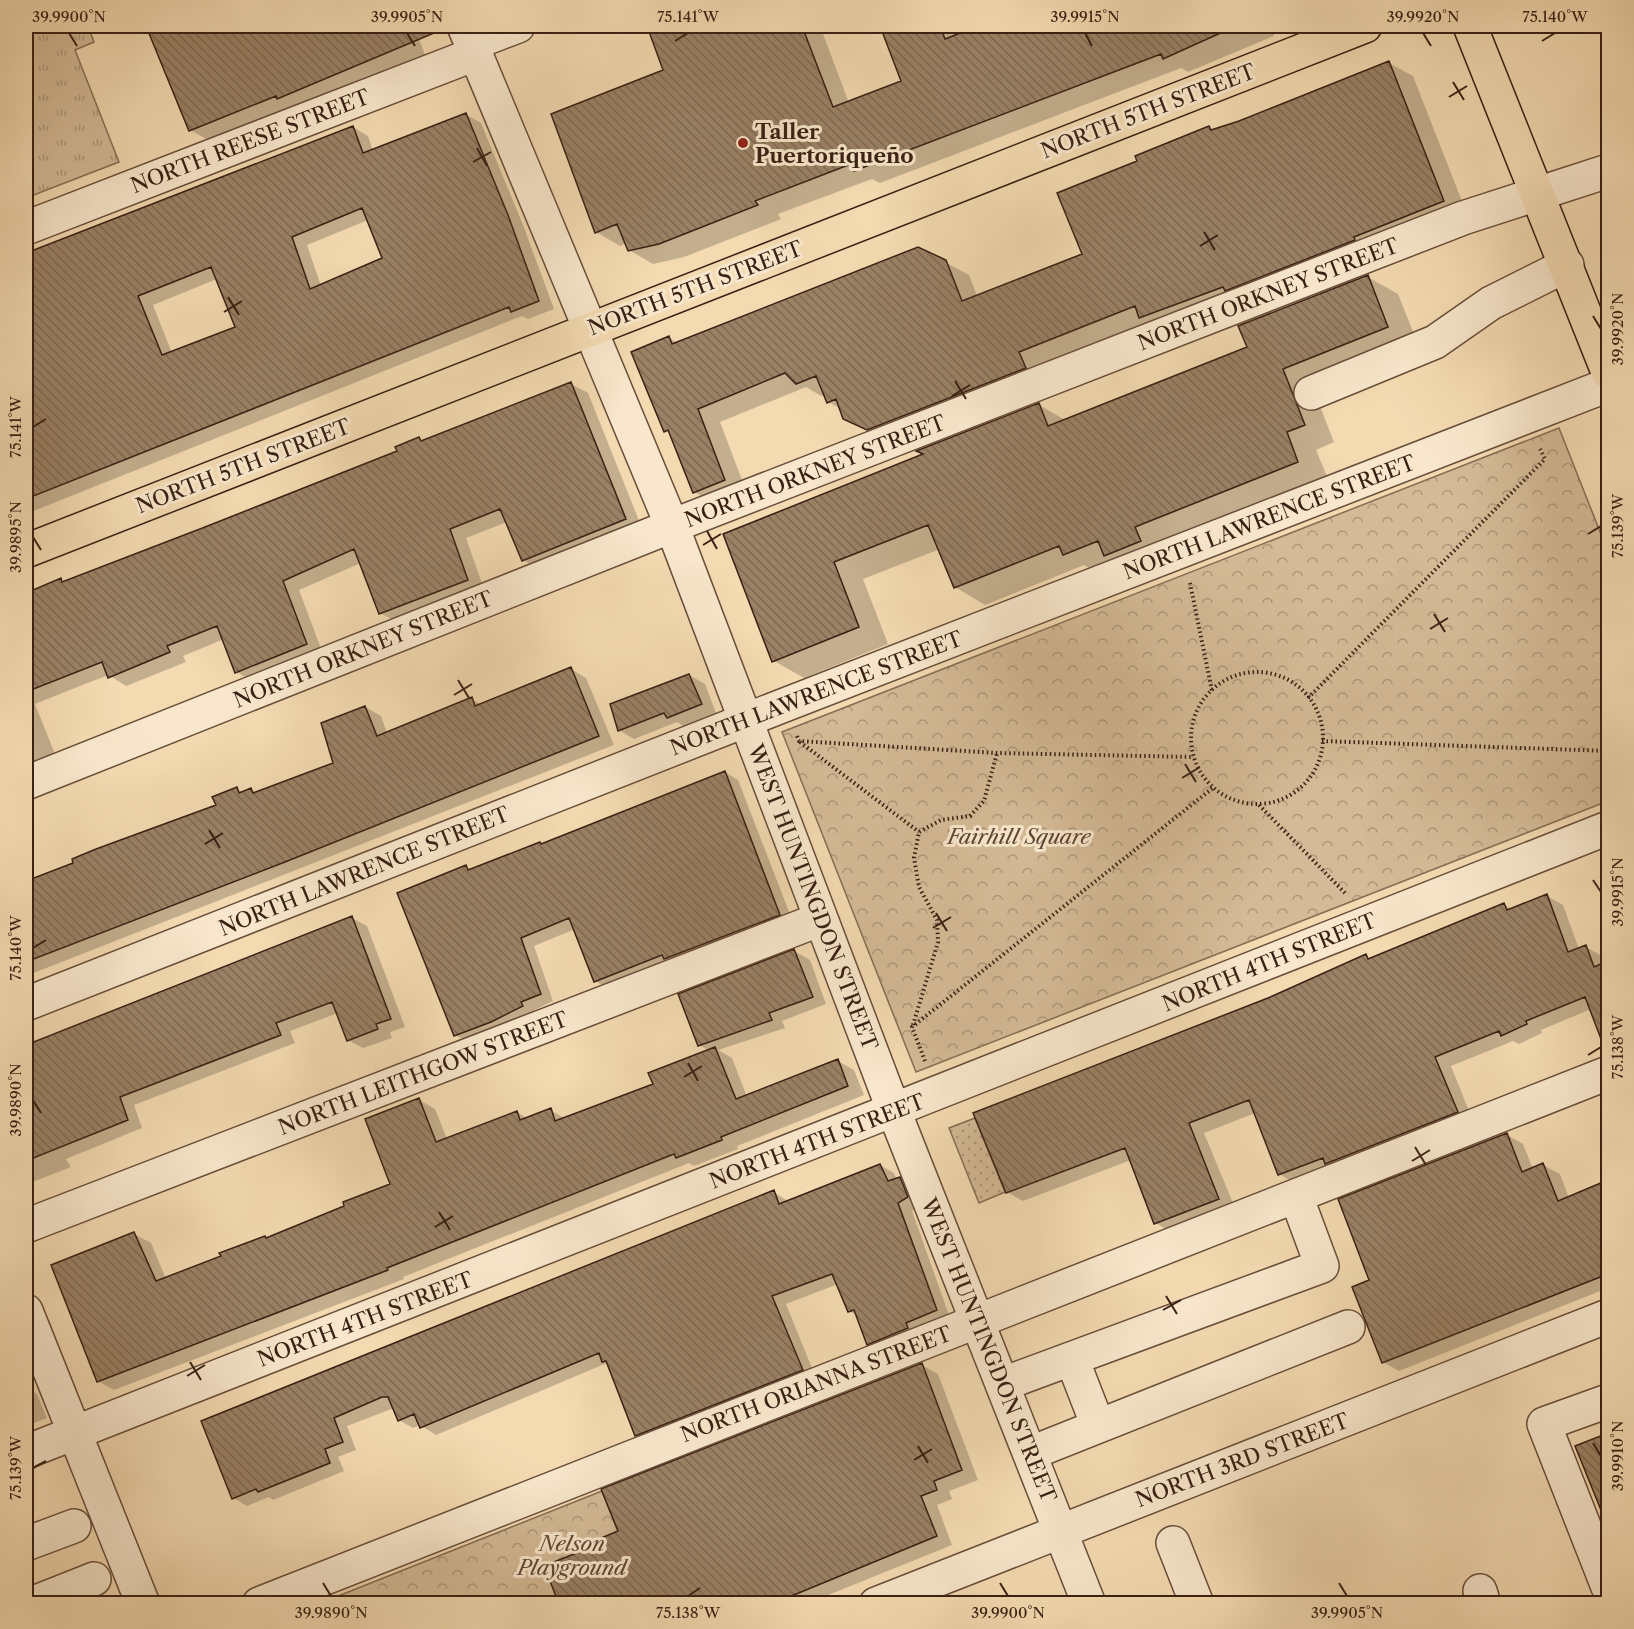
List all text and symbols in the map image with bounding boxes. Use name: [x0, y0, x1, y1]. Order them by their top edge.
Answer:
text: 39.9900°N: [32, 7, 106, 26]
text: 39.9905°N: [371, 7, 443, 26]
text: 75.141°W: [657, 7, 720, 26]
text: 39.9915°N: [1050, 7, 1120, 26]
text: 39.9920°N: [1387, 7, 1459, 26]
text: 75.140°W: [1522, 7, 1588, 26]
street label: NORTH 5TH STREET: [1037, 58, 1259, 163]
street label: NORTH REESE STREET: [127, 84, 373, 198]
place label: Taller Puertoriqueño: [755, 119, 914, 168]
marker: Taller Puertoriqueño: [736, 136, 750, 150]
street label: NORTH ORKNEY STREET: [1134, 233, 1402, 355]
street label: NORTH 5TH STREET: [584, 235, 806, 340]
text: 39.9920°N: [1608, 293, 1627, 365]
text: 75.141°W: [6, 395, 25, 458]
street label: NORTH ORKNEY STREET: [681, 410, 949, 532]
street label: NORTH 5TH STREET: [132, 413, 354, 518]
street label: NORTH LAWRENCE STREET: [1119, 450, 1419, 584]
text: 75.139°W: [1608, 493, 1627, 558]
text: 39.9895°N: [6, 501, 25, 573]
street label: NORTH ORKNEY STREET: [230, 585, 497, 713]
street label: NORTH LAWRENCE STREET: [666, 626, 966, 760]
street label: WEST HUNTINGDON STREET: [743, 740, 883, 1054]
street label: NORTH LAWRENCE STREET: [215, 801, 513, 941]
park label: Fairhill Square: [945, 824, 1091, 849]
text: 39.9915°N: [1608, 857, 1627, 927]
street label: NORTH 4TH STREET: [1158, 908, 1380, 1016]
text: 75.140°W: [6, 915, 25, 981]
street label: NORTH LEITHGOW STREET: [275, 1006, 572, 1140]
text: 75.138°W: [1608, 1014, 1627, 1079]
text: 39.9890°N: [6, 1063, 25, 1137]
street label: NORTH 4TH STREET: [706, 1088, 928, 1194]
street label: WEST HUNTINGDON STREET: [916, 1193, 1062, 1506]
street label: NORTH 4TH STREET: [254, 1266, 476, 1372]
street label: NORTH ORIANNA STREET: [677, 1321, 955, 1447]
street label: NORTH 3RD STREET: [1132, 1408, 1352, 1512]
text: 39.9910°N: [1608, 1421, 1627, 1491]
text: 75.139°W: [6, 1435, 25, 1500]
park label: Nelson Playground: [515, 1531, 629, 1580]
text: 39.9890°N: [294, 1603, 368, 1622]
text: 75.138°W: [656, 1603, 721, 1622]
text: 39.9900°N: [971, 1603, 1045, 1622]
text: 39.9905°N: [1311, 1603, 1383, 1622]

